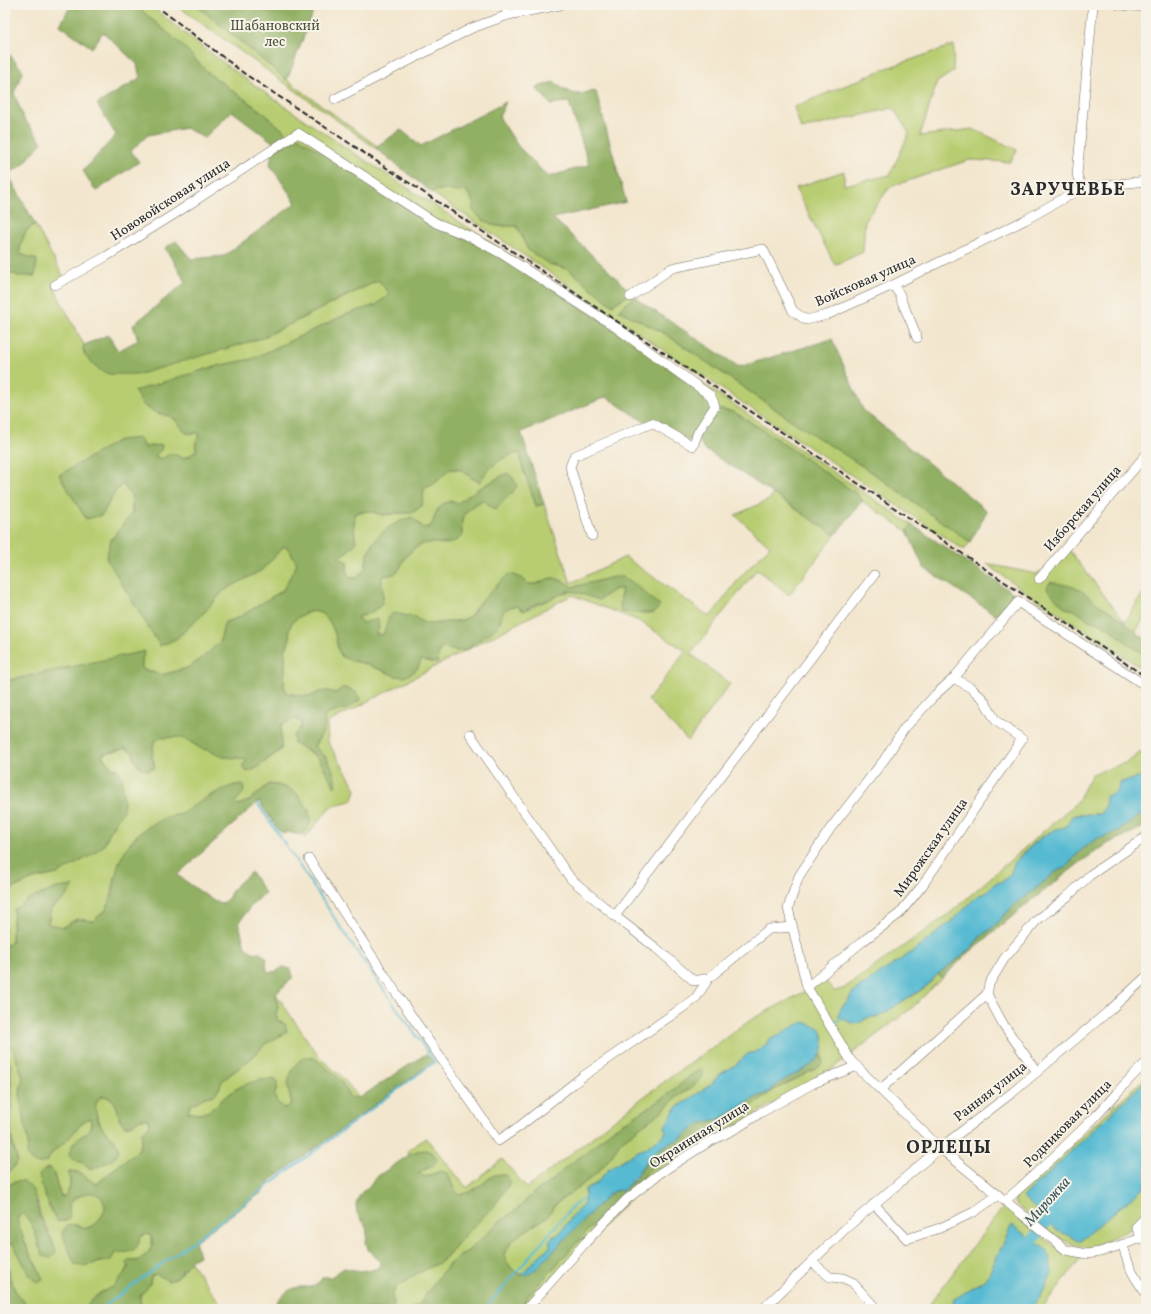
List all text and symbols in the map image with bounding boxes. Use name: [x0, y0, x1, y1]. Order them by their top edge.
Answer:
park label: Шабановский лес: [230, 17, 320, 52]
street label: Нововойсковая улица: [107, 154, 234, 246]
district label: ЗАРУЧЕВЬЕ: [1010, 178, 1126, 203]
street label: Войсковая улица: [812, 251, 919, 312]
street label: Изборская улица: [1040, 462, 1126, 556]
street label: Мирожская улица: [890, 794, 973, 901]
street label: Ранняя улица: [950, 1058, 1032, 1127]
street label: Родниковая улица: [1020, 1076, 1116, 1172]
street label: Окраинная улица: [646, 1097, 753, 1174]
district label: ОРЛЕЦЫ: [906, 1136, 992, 1161]
water label: Мирожка: [1020, 1173, 1076, 1232]

